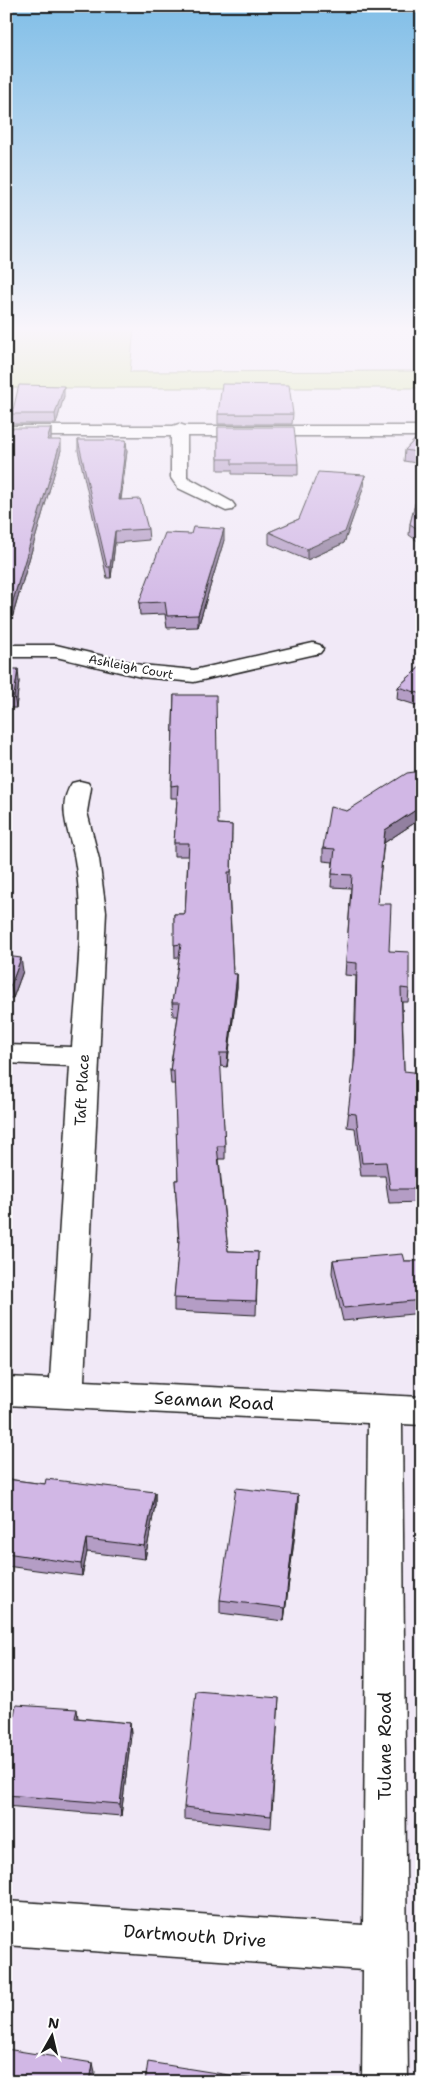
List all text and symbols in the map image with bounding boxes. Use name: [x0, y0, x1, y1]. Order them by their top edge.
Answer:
street label: Ashleigh Court: [87, 651, 175, 683]
street label: Taft Place: [70, 1054, 94, 1126]
street label: Seaman Road: [153, 1386, 275, 1416]
street label: Tulane Road: [373, 1692, 397, 1800]
street label: Dartmouth Drive: [122, 1919, 268, 1953]
north arrow: [28, 2010, 78, 2060]
text: N: [47, 2013, 61, 2033]

